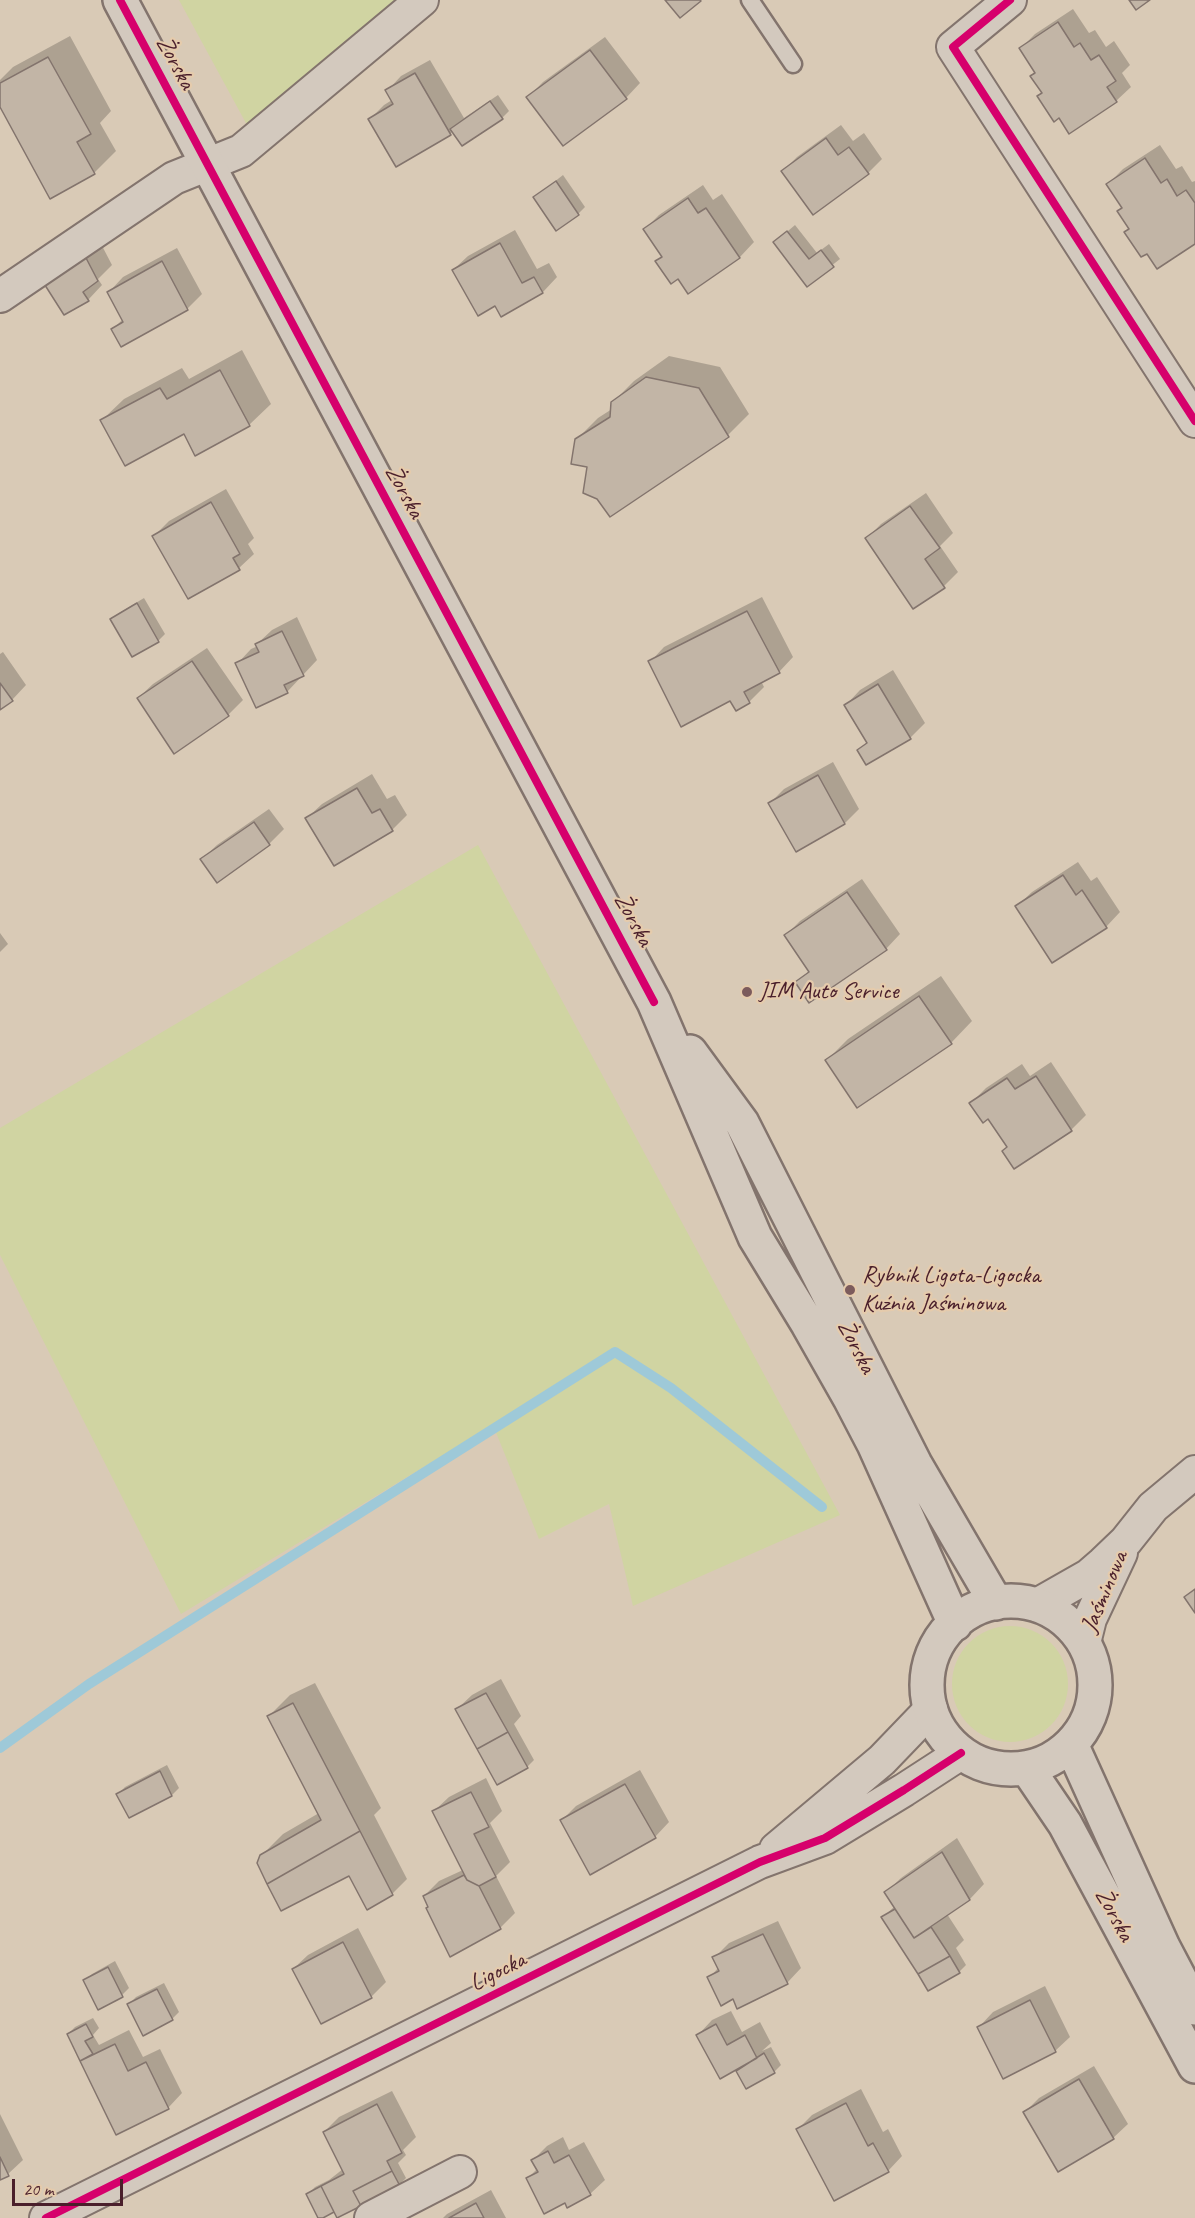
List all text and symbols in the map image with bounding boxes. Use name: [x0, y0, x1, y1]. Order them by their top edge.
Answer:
street label: Żorska: [149, 31, 201, 95]
street label: Żorska: [378, 460, 430, 524]
street label: Żorska: [607, 888, 659, 952]
place label: JIM Auto Service: [759, 978, 899, 1006]
marker: JIM Auto Service: [740, 985, 754, 999]
place label: Rybnik Ligota-Ligocka Kuźnia Jaśminowa: [862, 1262, 1040, 1318]
marker: Rybnik Ligota-Ligocka Kuźnia Jaśminowa: [843, 1283, 857, 1297]
street label: Żorska: [830, 1315, 882, 1379]
street label: Jaśminowa: [1075, 1547, 1135, 1637]
street label: Żorska: [1088, 1883, 1140, 1947]
street label: Ligocka: [465, 1946, 531, 1998]
scale bar: [15, 2167, 126, 2205]
text: 20 m: [23, 2178, 54, 2200]

